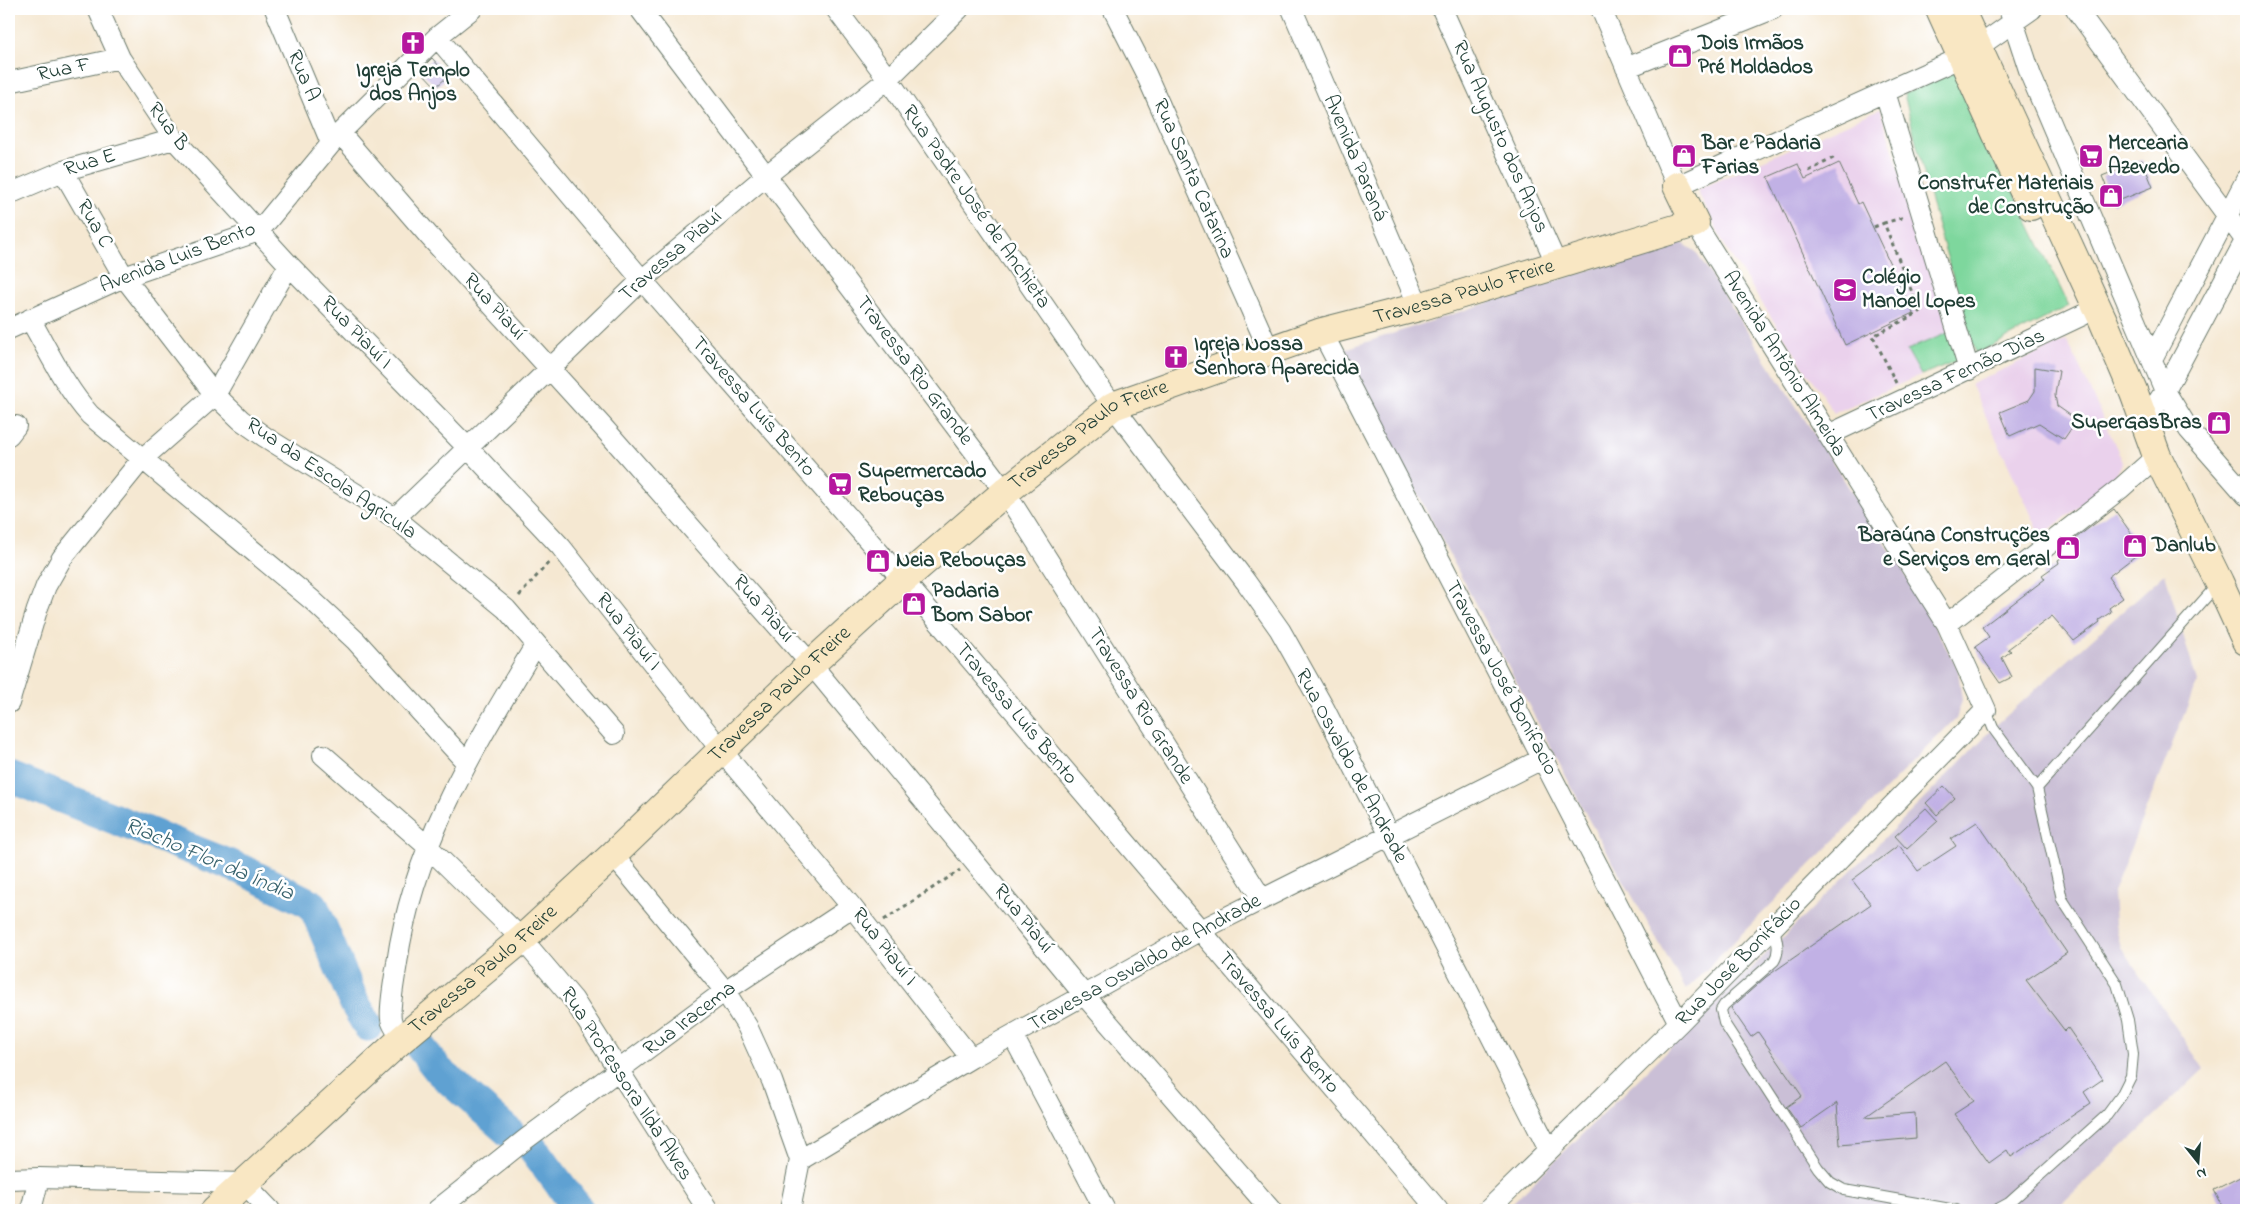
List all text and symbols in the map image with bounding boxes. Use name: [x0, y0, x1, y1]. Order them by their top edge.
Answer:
place label: Dois Irmãos Pré Moldados: [1697, 29, 1813, 83]
church icon: Igreja Templo dos Anjos: [400, 30, 426, 56]
street label: Rua Augusto dos Anjos: [1442, 36, 1556, 239]
shop icon: Dois Irmãos Pré Moldados: [1667, 43, 1693, 69]
street label: Rua A: [279, 46, 327, 106]
street label: Rua F: [35, 50, 94, 90]
place label: Igreja Templo dos Anjos: [356, 56, 470, 110]
street label: Avenida Paraná: [1315, 90, 1395, 226]
street label: Rua Santa Catarina: [1144, 94, 1242, 264]
street label: Rua B: [140, 96, 196, 158]
street label: Rua Padre José de Anchieta: [894, 99, 1058, 315]
place label: Bar e Padaria Farias: [1701, 129, 1821, 183]
place label: Mercearia Azevedo: [2108, 129, 2188, 183]
street label: Rua E: [60, 141, 120, 185]
shop icon: Bar e Padaria Farias: [1671, 143, 1697, 169]
supermarket icon: Mercearia Azevedo: [2078, 143, 2104, 169]
place label: Construfer Materiais de Construção: [1917, 169, 2094, 223]
shop icon: Construfer Materiais de Construção: [2098, 183, 2124, 209]
street label: Rua C: [68, 194, 120, 254]
street label: Travessa Piauí: [613, 203, 729, 309]
street label: Avenida Luis Bento: [96, 214, 260, 302]
street label: Travessa Paulo Freire: [1370, 251, 1559, 333]
place label: Colégio Manoel Lopes: [1862, 263, 1976, 317]
street label: Avenida Antônio Almeida: [1715, 265, 1853, 463]
street label: Rua Piauí: [455, 267, 533, 348]
school or university icon: Colégio Manoel Lopes: [1832, 277, 1858, 303]
street label: Rua Piauí I: [313, 289, 399, 377]
street label: Travessa Rio Grande: [848, 290, 981, 452]
street label: Travessa Fernão Dias: [1862, 321, 2050, 431]
street label: Travessa Luís Bento: [684, 330, 823, 484]
place label: Igreja Nossa Senhora Aparecida: [1194, 330, 1359, 384]
church icon: Igreja Nossa Senhora Aparecida: [1163, 344, 1189, 370]
street label: Travessa Paulo Freire: [1002, 372, 1173, 499]
place label: SuperGasBras: [2071, 408, 2202, 438]
shop icon: SuperGasBras: [2206, 410, 2232, 436]
street label: Rua da Escola Agricula: [238, 411, 423, 549]
place label: Supermercado Rebouças: [858, 457, 986, 511]
supermarket icon: Supermercado Rebouças: [827, 471, 853, 497]
place label: Baraúna Construções e Serviços em Geral: [1857, 521, 2050, 575]
place label: Danlub: [2151, 531, 2217, 561]
shop icon: Danlub: [2122, 533, 2148, 559]
shop icon: Baraúna Construções e Serviços em Geral: [2055, 535, 2081, 561]
place label: Neia Rebouças: [896, 546, 1027, 576]
shop icon: Neia Rebouças: [865, 548, 891, 574]
street label: Rua Piauí: [725, 568, 801, 650]
street label: Travessa José Bonifacio: [1437, 575, 1565, 781]
place label: Padaria Bom Sabor: [931, 577, 1032, 631]
street label: Rua Piauí I: [588, 586, 668, 678]
shop icon: Padaria Bom Sabor: [901, 591, 927, 617]
street label: Travessa Paulo Freire: [702, 619, 859, 770]
street label: Travessa Rio Grande: [1080, 622, 1201, 791]
street label: Travessa Luís Bento: [948, 636, 1085, 792]
street label: Rua Osvaldo de Andrade: [1287, 664, 1415, 869]
water label: Riacho Flor da Índia: [120, 810, 300, 910]
street label: Rua Piauí: [986, 878, 1061, 960]
street label: Travessa Osvaldo de Andrade: [1023, 886, 1267, 1040]
street label: Rua José Bonifácio: [1669, 890, 1809, 1034]
street label: Travessa Paulo Freire: [402, 898, 565, 1042]
street label: Rua Piauí I: [844, 901, 924, 993]
street label: Travessa Luís Bento: [1210, 945, 1347, 1101]
street label: Rua Iracema: [637, 974, 743, 1064]
street label: Rua Professora Ilda Alves: [552, 981, 700, 1187]
north arrow: [2172, 1136, 2222, 1186]
text: N: [2194, 1162, 2209, 1184]

